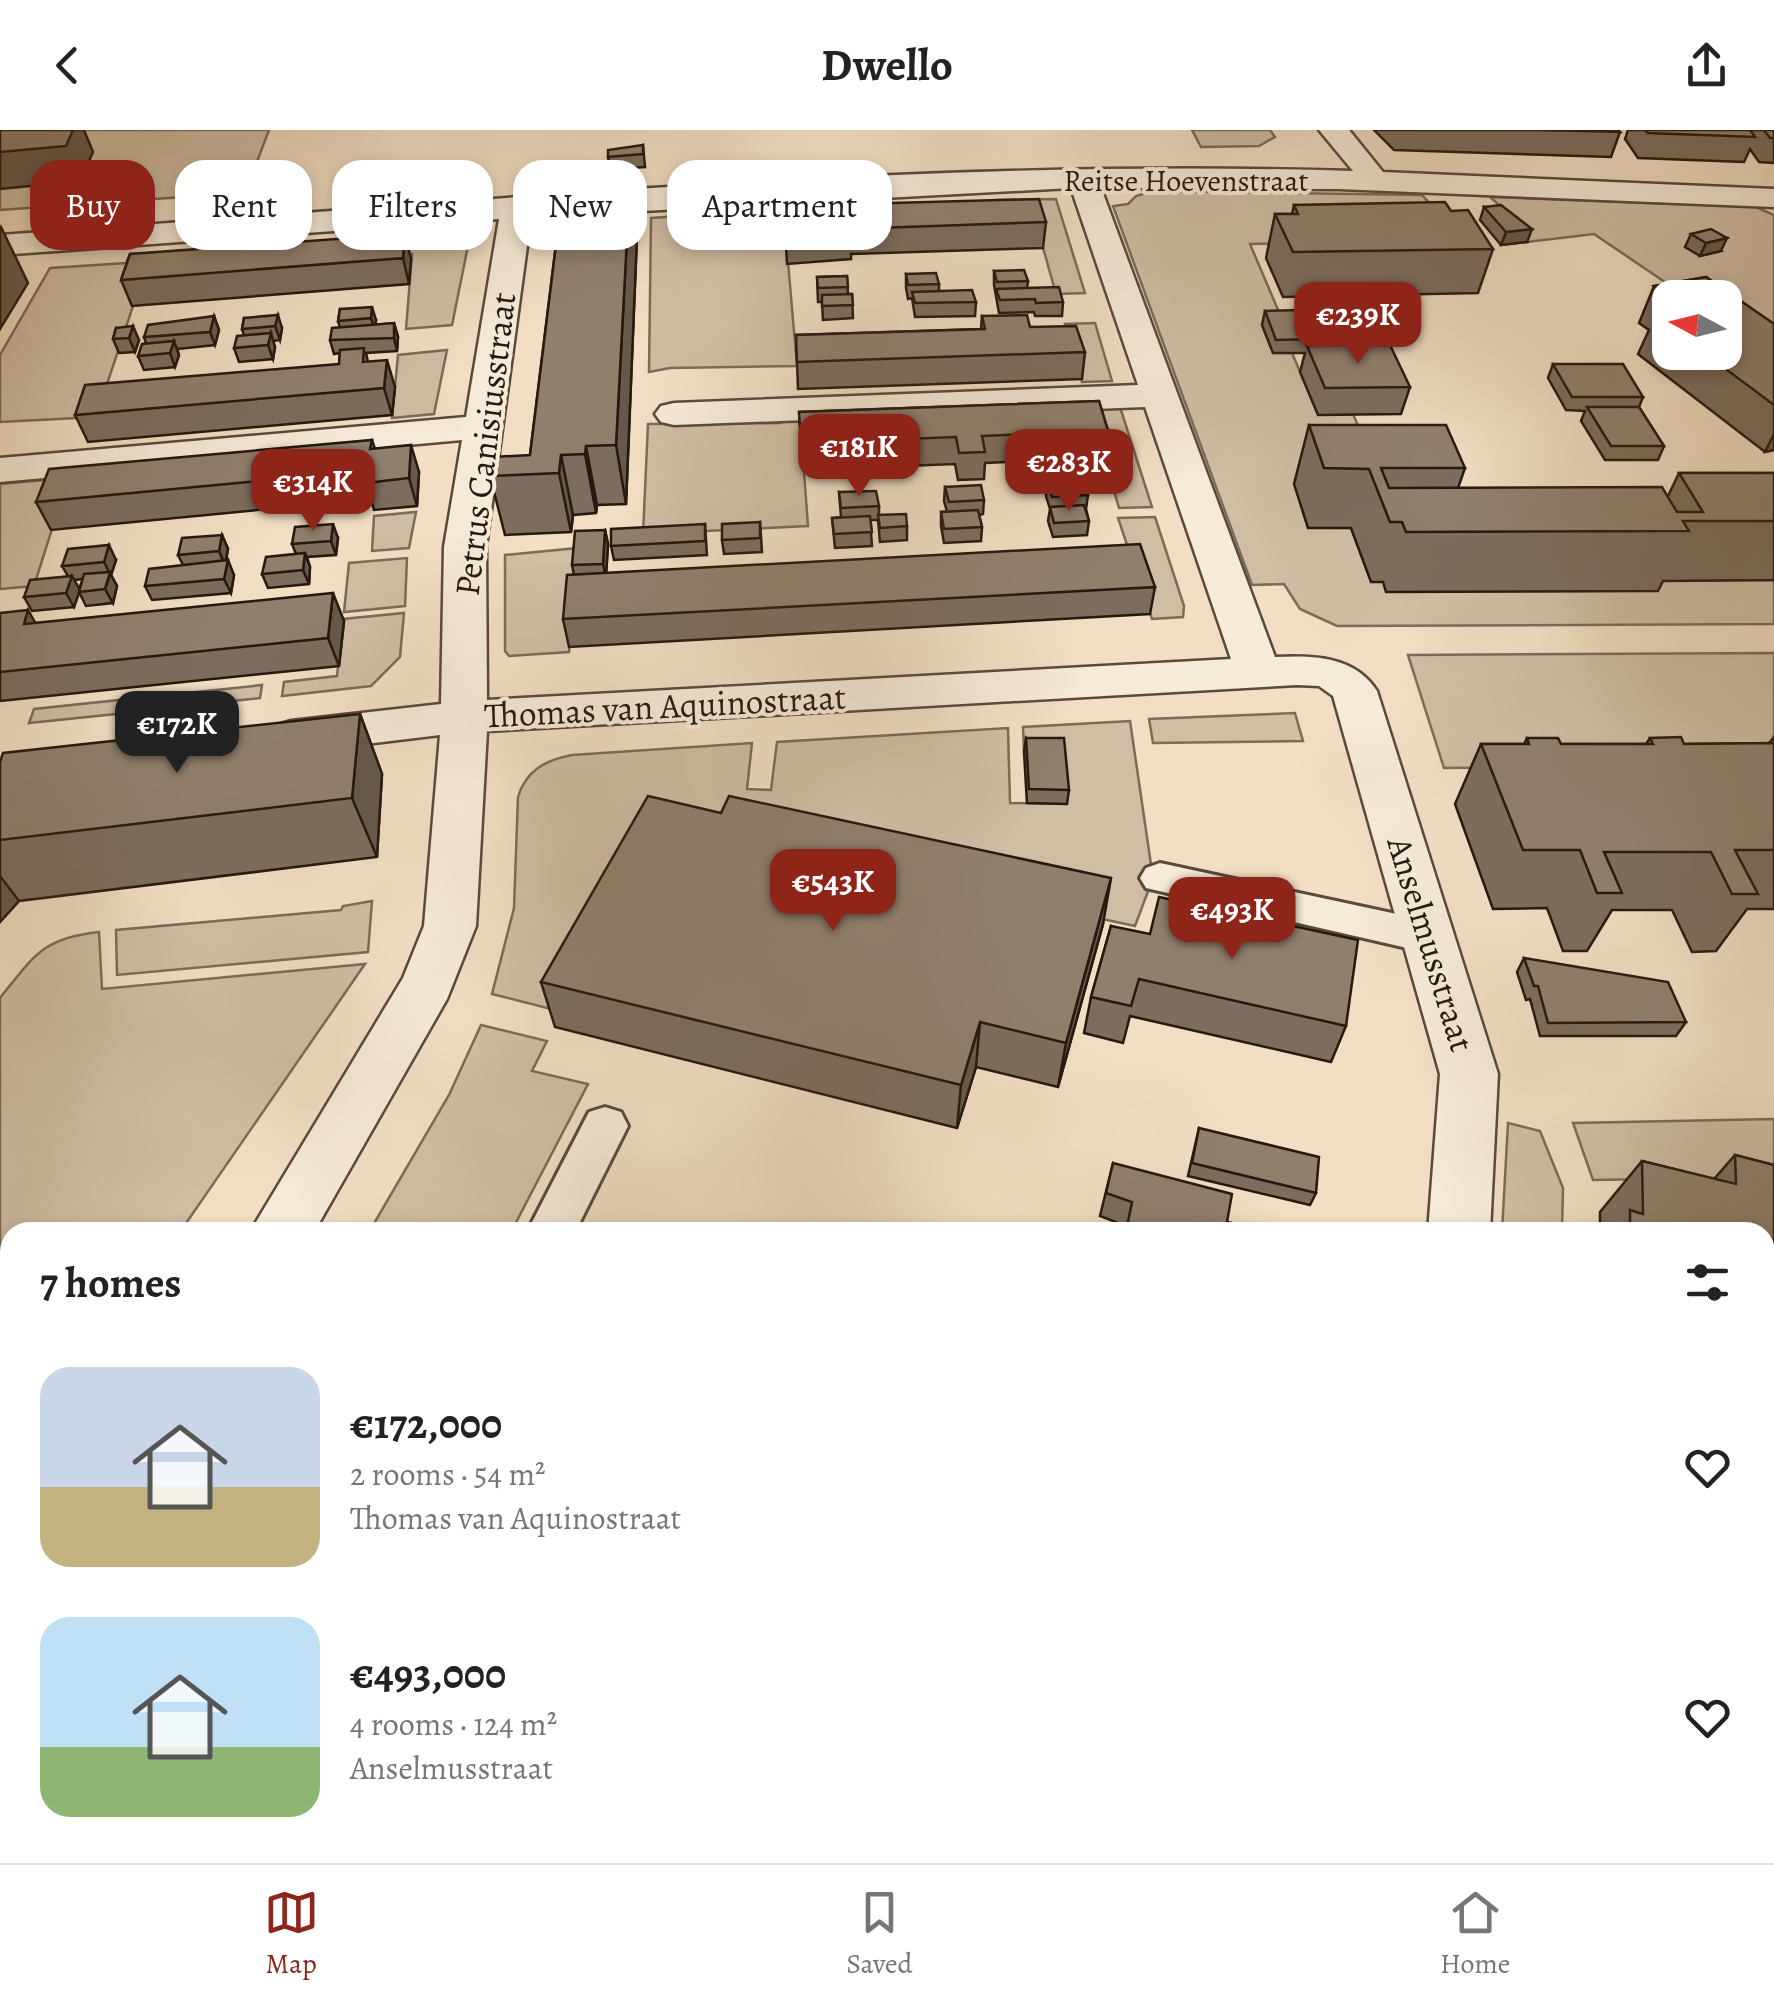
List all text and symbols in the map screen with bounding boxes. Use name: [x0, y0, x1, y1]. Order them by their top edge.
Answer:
text: Dwello: [821, 34, 953, 96]
icon: back: [40, 38, 95, 93]
icon: share: [1679, 38, 1734, 93]
chip: Buy: [30, 160, 155, 250]
chip: Rent: [175, 160, 312, 250]
chip: Filters: [332, 160, 493, 250]
chip: New: [513, 160, 647, 250]
chip: Apartment: [667, 160, 892, 250]
street label: Reitse Hoevenstraat: [1064, 161, 1309, 201]
north arrow: [1652, 280, 1742, 370]
map controls: [1652, 280, 1742, 370]
pin: €239K: [1288, 282, 1428, 367]
street label: Petrus Canisiusstraat: [443, 290, 527, 598]
text: €239K: [1316, 292, 1400, 336]
pin: €181K: [789, 414, 929, 499]
text: €181K: [820, 424, 898, 468]
pin: €283K: [999, 429, 1139, 514]
text: €283K: [1027, 439, 1111, 483]
pin: €314K: [243, 449, 383, 534]
text: €314K: [273, 459, 353, 503]
street label: Thomas van Aquinostraat: [483, 673, 847, 739]
pin: €172K: [107, 691, 247, 776]
text: €172K: [137, 701, 217, 745]
street label: Anselmusstraat: [1375, 830, 1486, 1057]
pin: €543K: [763, 849, 903, 934]
text: €543K: [792, 859, 874, 903]
pin: €493K: [1162, 877, 1302, 962]
text: €493K: [1190, 887, 1274, 931]
text: 7 homes: [40, 1254, 181, 1311]
icon: filters: [1680, 1255, 1735, 1310]
text: €172,000: [350, 1395, 502, 1452]
icon: home: [120, 1407, 240, 1527]
icon: heart: [1680, 1440, 1735, 1495]
text: 2 rooms · 54 m²: [350, 1452, 546, 1496]
text: Thomas van Aquinostraat: [350, 1496, 681, 1540]
text: €493,000: [350, 1645, 506, 1702]
icon: home: [120, 1657, 240, 1777]
icon: heart: [1680, 1690, 1735, 1745]
text: 4 rooms · 124 m²: [350, 1702, 557, 1746]
text: Anselmusstraat: [350, 1746, 553, 1790]
tab: Map: [264, 1885, 319, 1983]
tab: Saved: [846, 1885, 913, 1983]
tab: Home: [1440, 1885, 1510, 1983]

